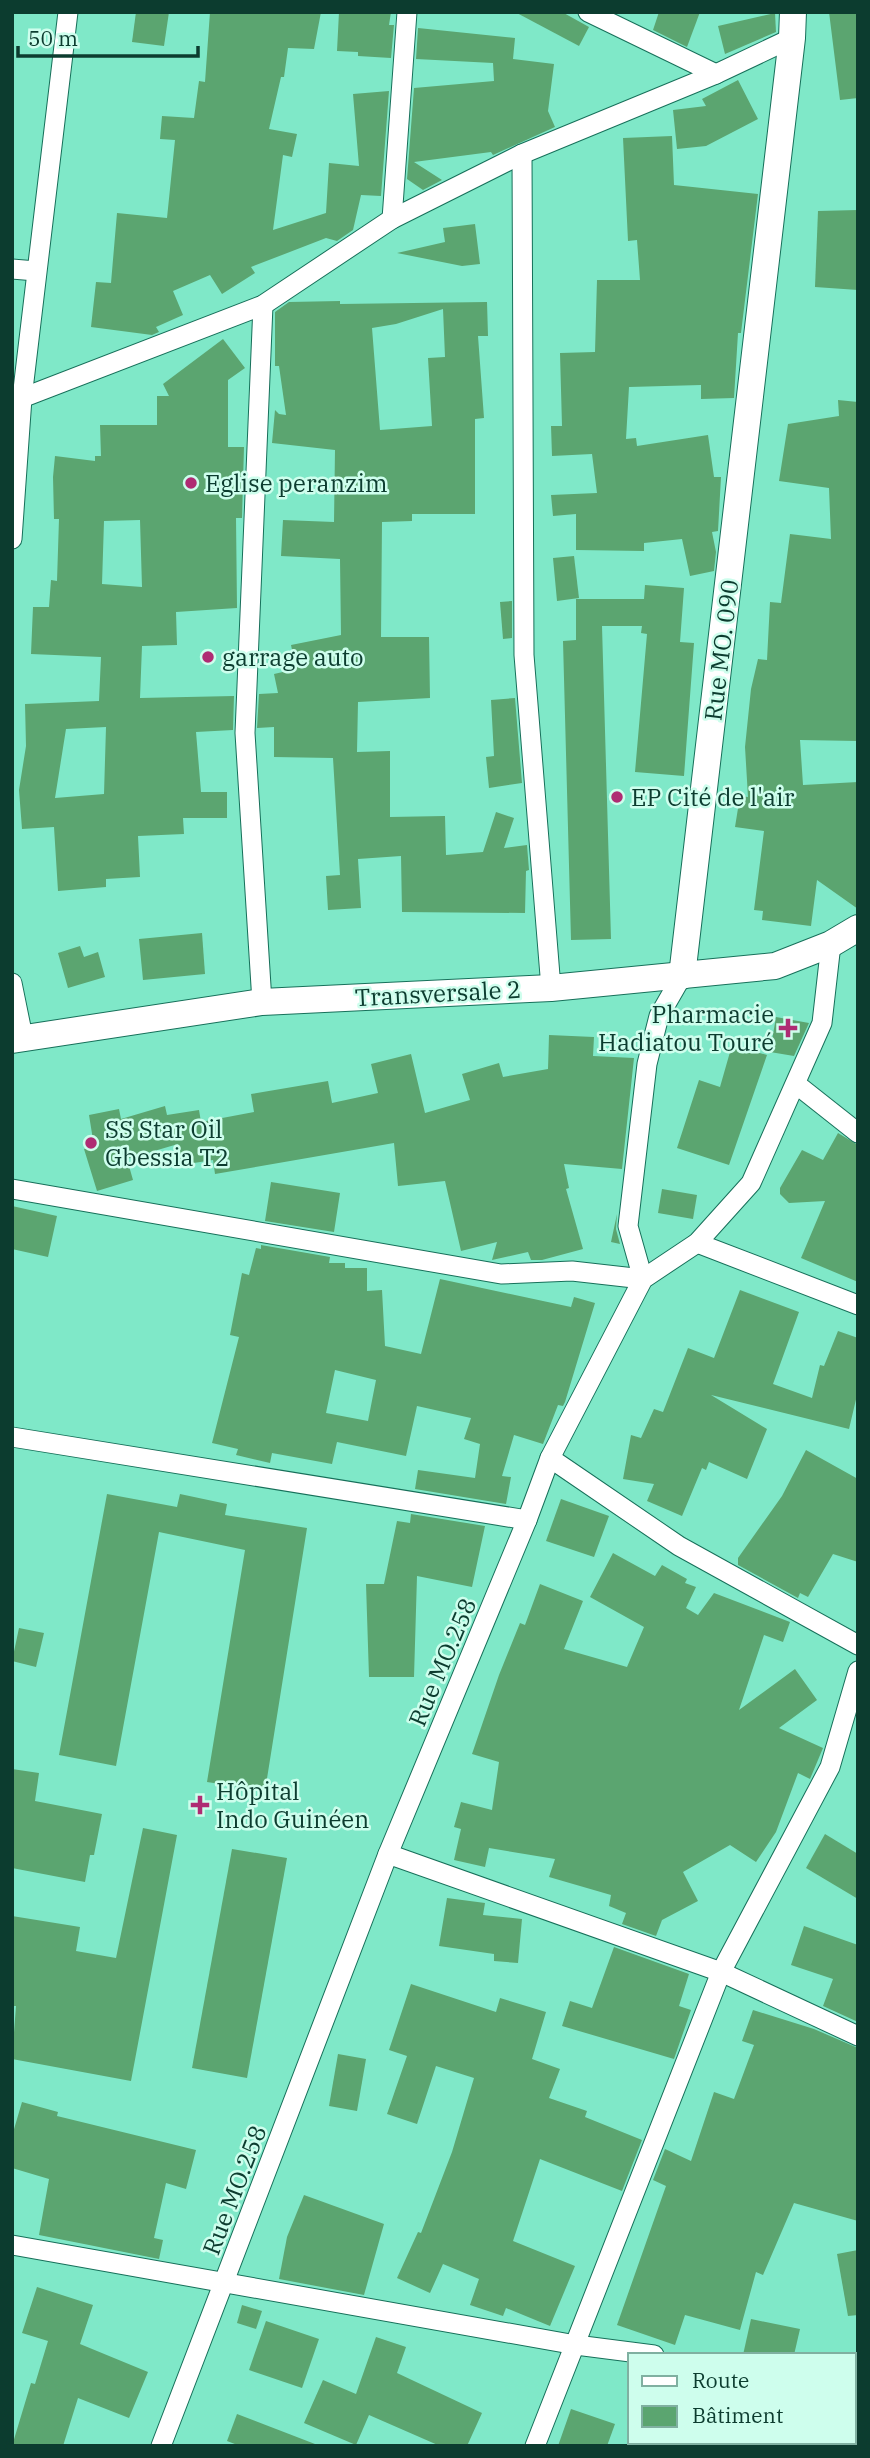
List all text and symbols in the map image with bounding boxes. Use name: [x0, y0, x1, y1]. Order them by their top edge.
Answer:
scale bar: [18, 14, 198, 58]
text: 50 m: [28, 24, 78, 52]
place label: Eglise peranzim: [205, 467, 388, 499]
marker: Eglise peranzim: [183, 475, 199, 491]
street label: Rue MO. 090: [696, 578, 746, 722]
place label: garrage auto: [222, 641, 364, 673]
marker: garrage auto: [200, 649, 216, 665]
place label: EP Cité de l'air: [631, 781, 795, 813]
marker: EP Cité de l'air: [609, 789, 625, 805]
street label: Transversale 2: [354, 973, 522, 1013]
place label: Pharmacie Hadiatou Touré: [598, 998, 774, 1058]
marker: Pharmacie Hadiatou Touré: [780, 1020, 796, 1036]
place label: SS Star Oil Gbessia T2: [105, 1113, 229, 1173]
marker: SS Star Oil Gbessia T2: [83, 1135, 99, 1151]
street label: Rue MO.258: [401, 1593, 483, 1731]
place label: Hôpital Indo Guinéen: [216, 1775, 369, 1835]
marker: Hôpital Indo Guinéen: [190, 1795, 210, 1815]
street label: Rue MO.258: [195, 2121, 273, 2259]
legend: [628, 2353, 856, 2444]
text: Route: [692, 2366, 749, 2394]
text: Bâtiment: [692, 2401, 783, 2429]

